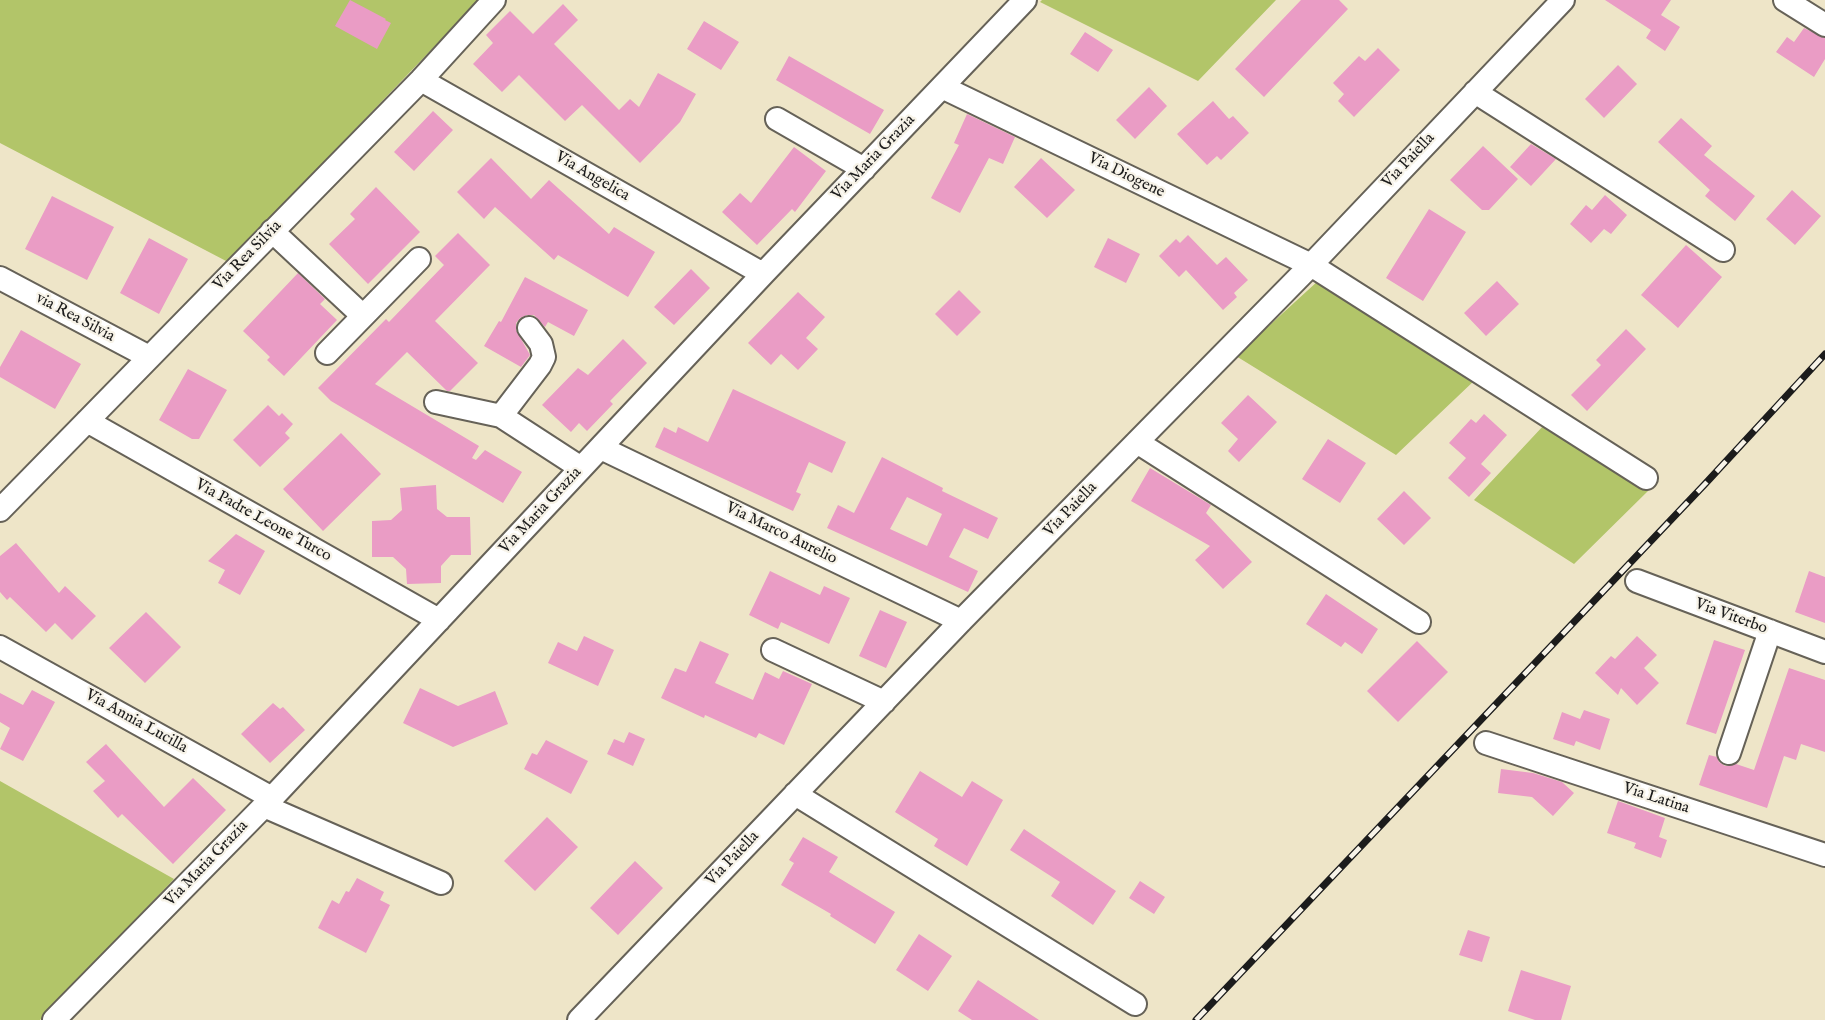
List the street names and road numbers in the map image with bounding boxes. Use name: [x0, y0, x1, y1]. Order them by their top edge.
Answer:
street label: Via Maria Grazia: [828, 111, 920, 205]
street label: Via Paiella: [1379, 129, 1439, 193]
street label: Via Angelica: [551, 148, 633, 206]
street label: Via Diogene: [1085, 149, 1167, 203]
street label: Via Rea Silvia: [210, 217, 286, 295]
street label: via Rea Silvia: [32, 289, 118, 347]
street label: Via Maria Grazia: [496, 464, 586, 558]
street label: Via Padre Leone Turco: [191, 475, 335, 567]
street label: Via Paiella: [1040, 479, 1102, 541]
street label: Via Marco Aurelio: [722, 499, 840, 569]
street label: Via Viterbo: [1692, 595, 1770, 639]
street label: Via Annia Lucilla: [81, 686, 191, 758]
street label: Via Latina: [1620, 779, 1692, 819]
street label: Via Maria Grazia: [161, 817, 253, 911]
street label: Via Paiella: [702, 828, 764, 890]

